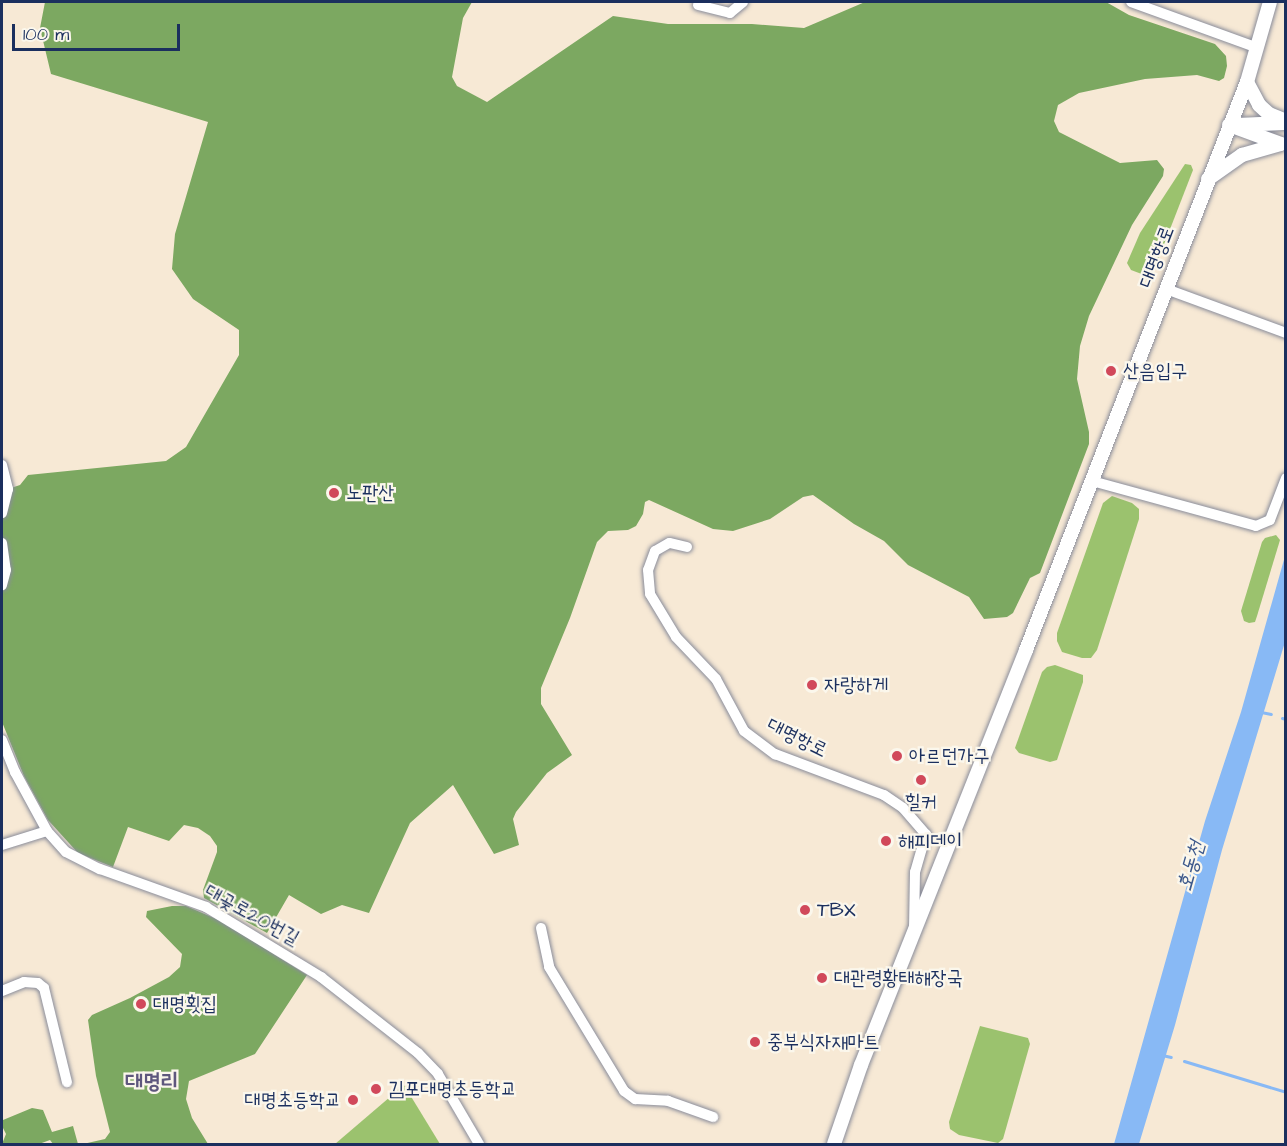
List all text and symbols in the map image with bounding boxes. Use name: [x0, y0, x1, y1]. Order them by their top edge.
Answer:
scale bar: [15, 12, 183, 50]
text: 100 m: [23, 22, 69, 47]
street label: 대명항로: [1134, 223, 1180, 291]
place label: 산음입구: [1123, 359, 1187, 383]
marker: 산음입구: [1104, 364, 1118, 378]
place label: 노판산: [346, 481, 394, 505]
marker: 노판산: [327, 486, 341, 500]
place label: 자랑하게: [824, 673, 888, 697]
marker: 자랑하게: [805, 678, 819, 692]
street label: 대명항로: [763, 713, 831, 763]
place label: 아르던가구: [909, 744, 989, 768]
marker: 아르던가구: [890, 749, 904, 763]
marker: 힐커: [914, 773, 928, 787]
place label: 힐커: [905, 790, 937, 814]
place label: 해피데이: [898, 829, 962, 853]
marker: 해피데이: [879, 834, 893, 848]
water label: 호동천: [1172, 838, 1210, 894]
street label: 대곶로20번길: [200, 879, 304, 951]
place label: TBX: [817, 898, 856, 922]
marker: TBX: [798, 903, 812, 917]
place label: 대관령황태해장국: [834, 966, 963, 990]
marker: 대관령황태해장국: [815, 971, 829, 985]
place label: 대명횟집: [153, 992, 217, 1016]
marker: 대명횟집: [134, 997, 148, 1011]
place label: 중부식자재마트: [767, 1030, 880, 1054]
marker: 중부식자재마트: [748, 1035, 762, 1049]
district label: 대명리: [125, 1069, 179, 1095]
place label: 김포대명초등학교: [388, 1077, 517, 1101]
marker: 김포대명초등학교: [369, 1082, 383, 1096]
place label: 대명초등학교: [244, 1088, 341, 1112]
marker: 대명초등학교: [346, 1093, 360, 1107]

